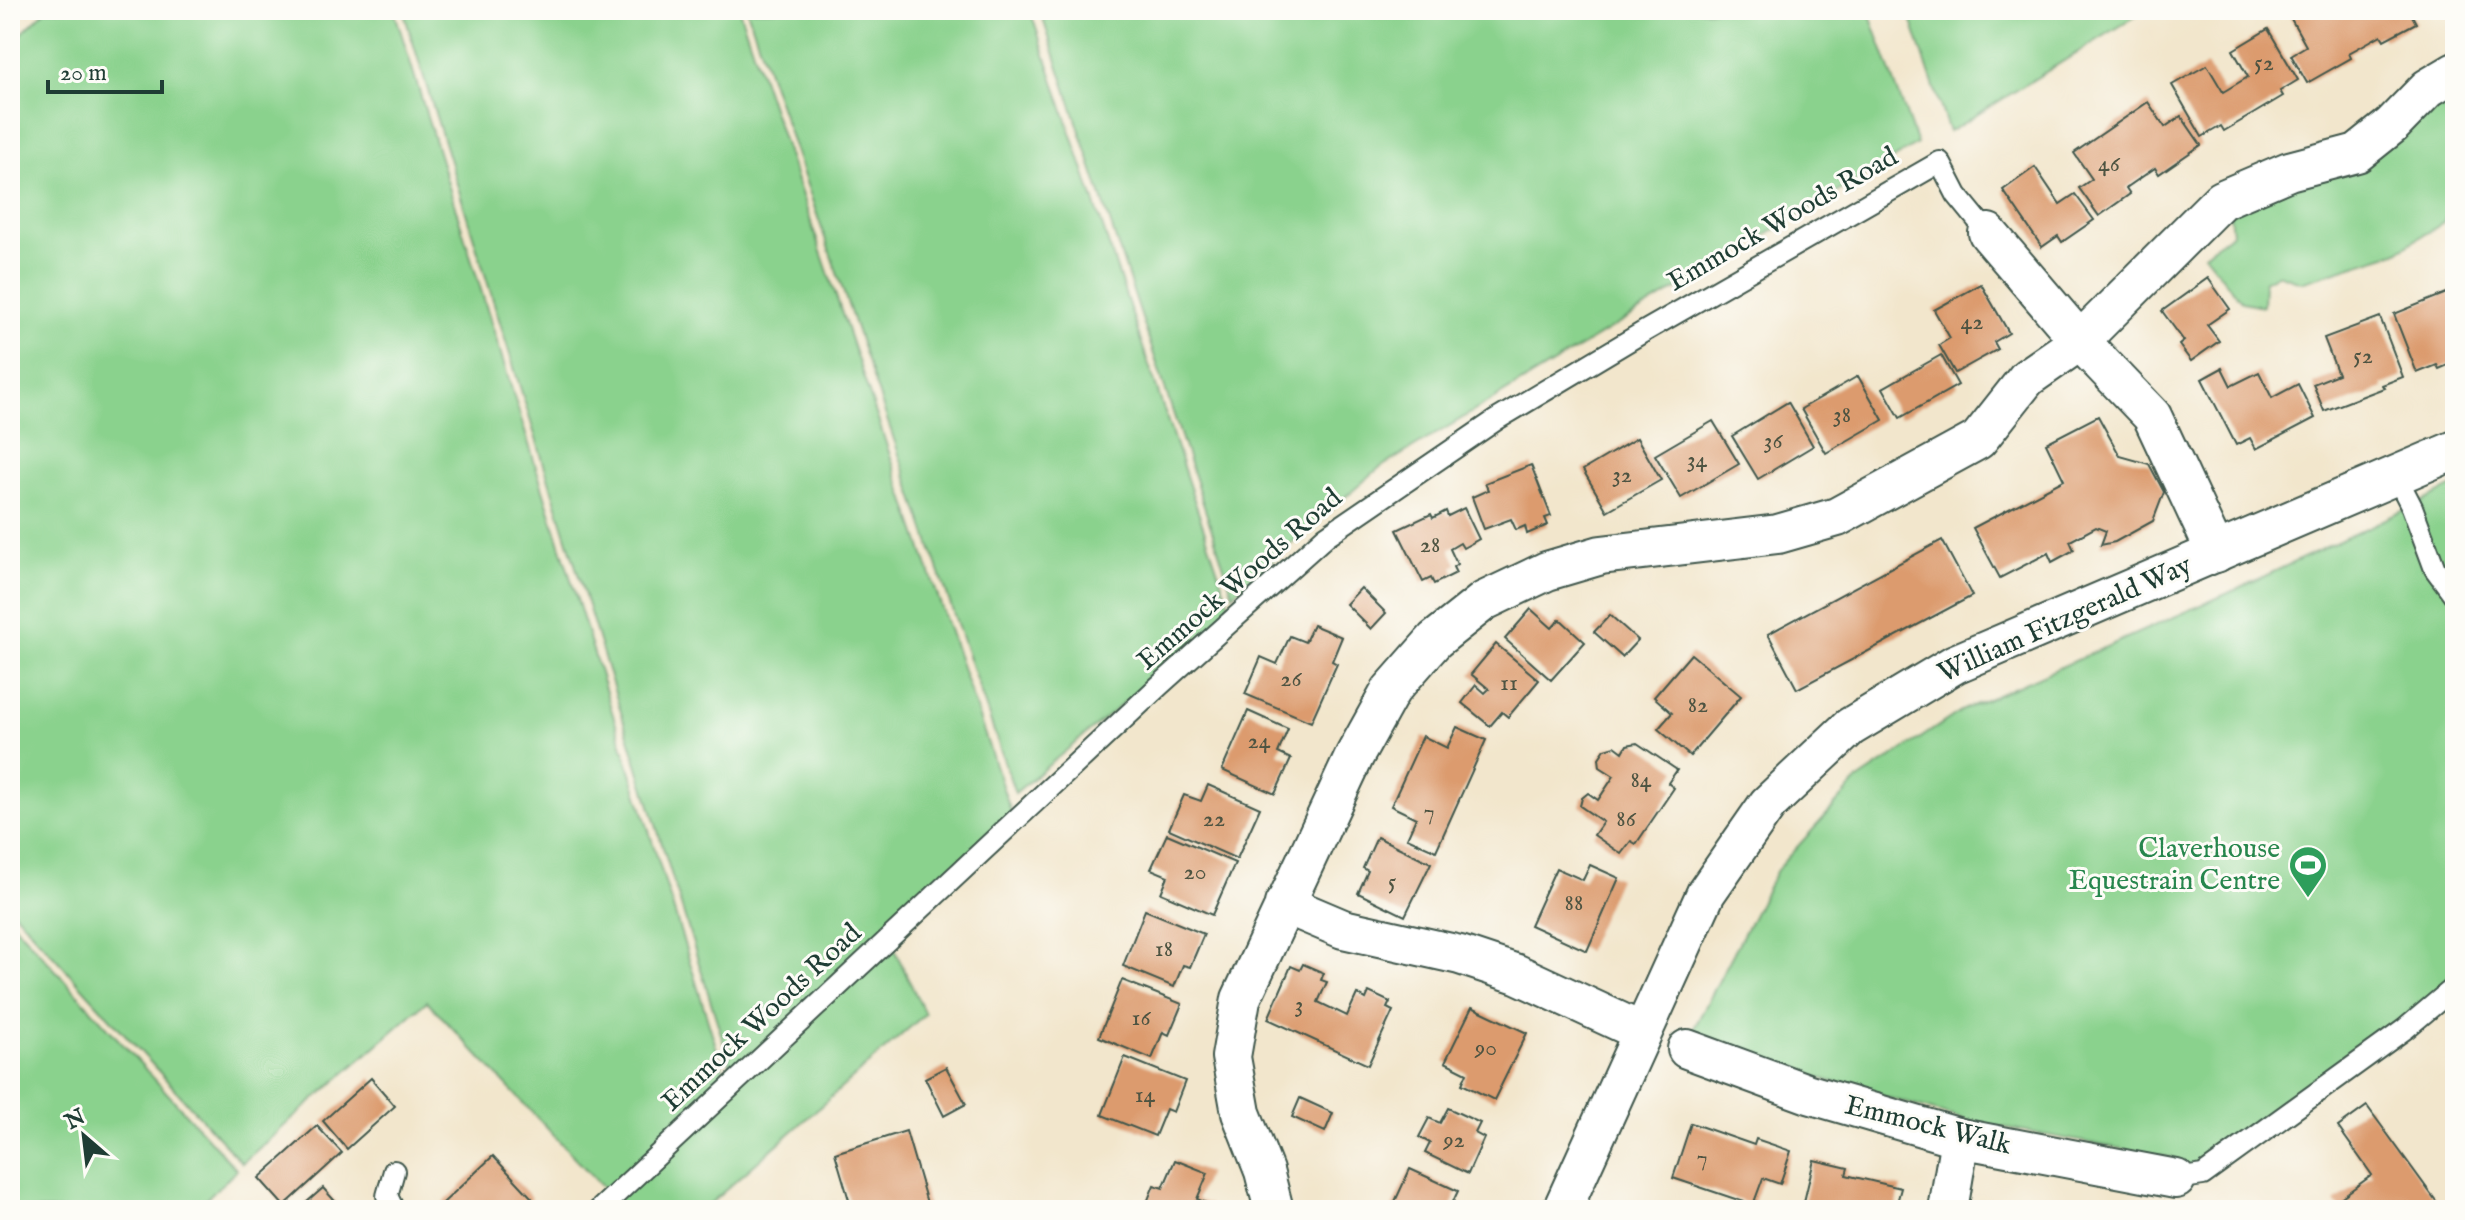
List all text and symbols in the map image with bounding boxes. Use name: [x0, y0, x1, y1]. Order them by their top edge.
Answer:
scale bar: [48, 44, 162, 94]
house number: 52: [2254, 48, 2274, 79]
text: 20 m: [60, 58, 107, 89]
street label: Emmock Woods Road: [1662, 140, 1905, 300]
house number: 46: [2098, 149, 2121, 180]
house number: 42: [1960, 307, 1984, 338]
house number: 52: [2353, 341, 2373, 372]
house number: 38: [1833, 400, 1851, 431]
house number: 36: [1763, 426, 1783, 457]
house number: 34: [1687, 445, 1708, 476]
house number: 32: [1612, 460, 1632, 491]
street label: Emmock Woods Road: [1130, 481, 1350, 679]
house number: 28: [1420, 530, 1440, 561]
street label: William Fitzgerald Way: [1933, 548, 2198, 692]
house number: 26: [1280, 664, 1303, 695]
house number: 11: [1500, 668, 1518, 699]
house number: 82: [1688, 690, 1708, 721]
house number: 24: [1247, 726, 1271, 757]
house number: 84: [1630, 765, 1652, 796]
house number: 7: [1423, 797, 1435, 828]
house number: 22: [1203, 804, 1225, 835]
house number: 86: [1616, 804, 1637, 835]
place label: Claverhouse Equestrain Centre: [2069, 832, 2280, 899]
sports icon: Claverhouse Equestrain Centre: [2287, 844, 2329, 899]
house number: 20: [1183, 857, 1207, 888]
house number: 5: [1388, 867, 1397, 898]
house number: 88: [1565, 888, 1583, 919]
street label: Emmock Woods Road: [655, 916, 869, 1120]
house number: 18: [1155, 934, 1173, 965]
house number: 3: [1295, 990, 1303, 1021]
house number: 16: [1131, 1003, 1151, 1034]
house number: 90: [1474, 1033, 1497, 1064]
house number: 14: [1135, 1080, 1156, 1111]
street label: Emmock Walk: [1841, 1088, 2016, 1164]
north arrow: [44, 1096, 124, 1176]
text: N: [60, 1103, 91, 1137]
house number: 92: [1442, 1125, 1465, 1156]
house number: 7: [1696, 1143, 1708, 1174]

